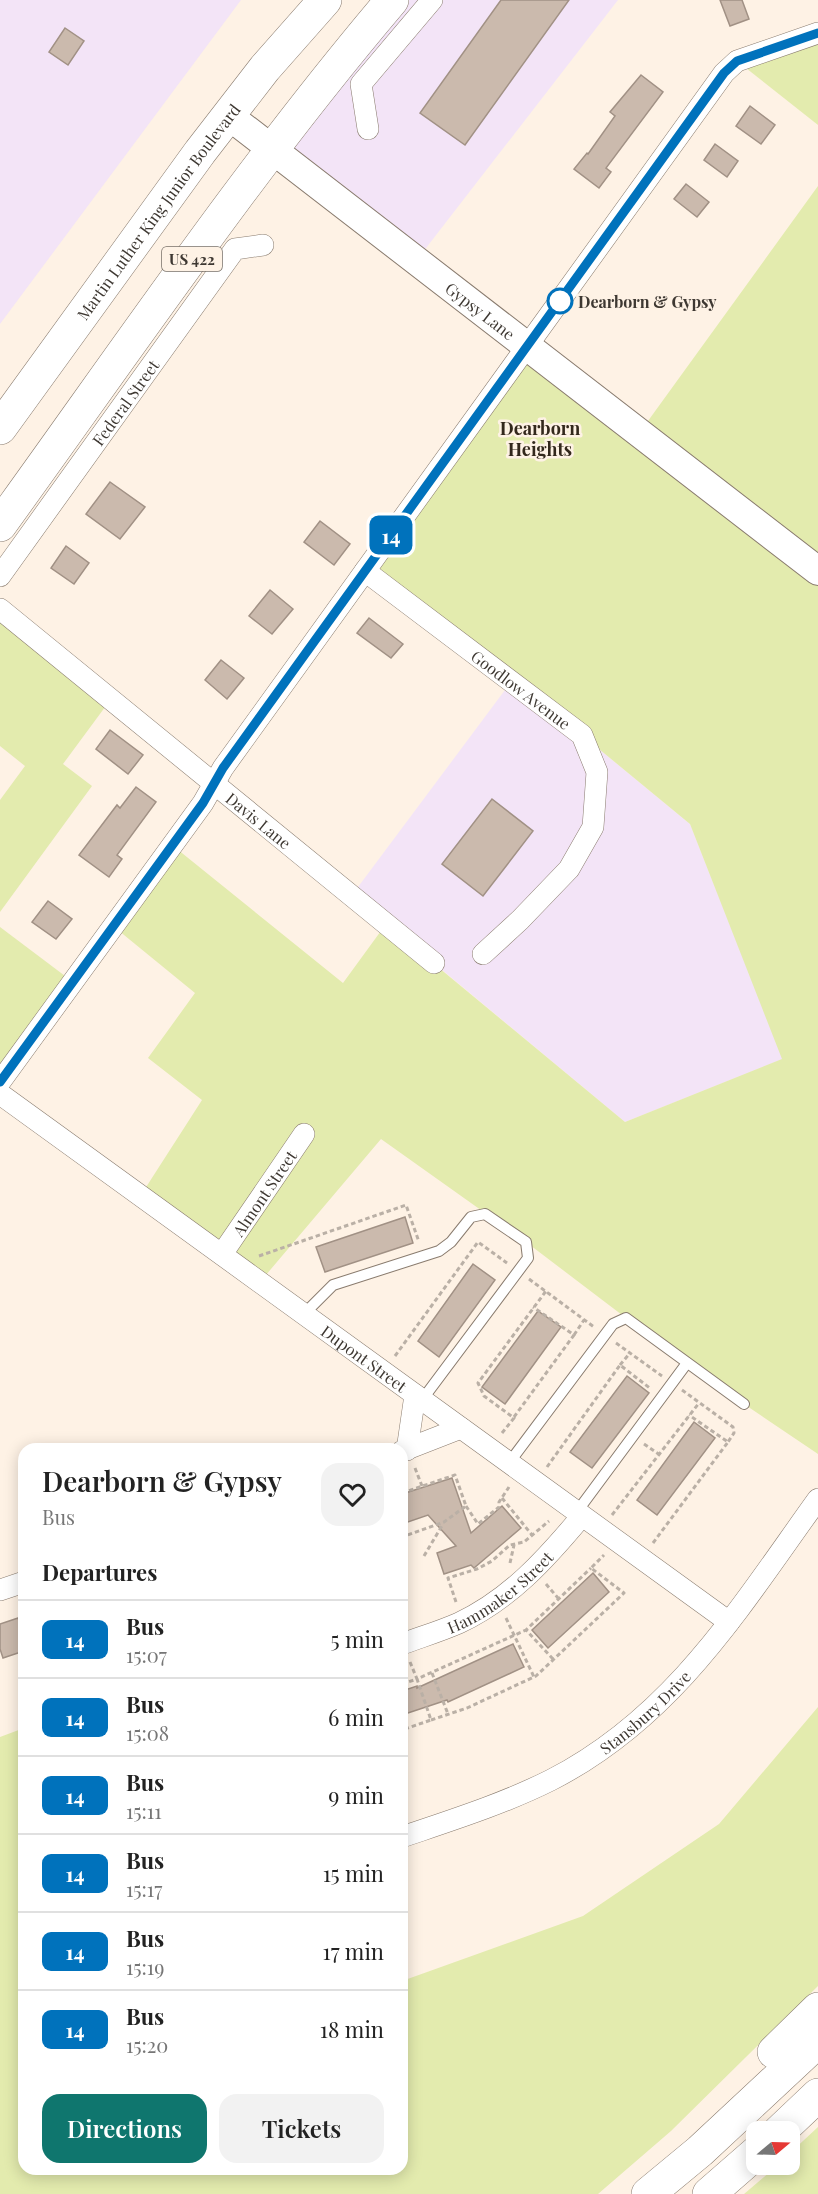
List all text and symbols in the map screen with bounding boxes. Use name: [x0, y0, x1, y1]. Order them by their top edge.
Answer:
street label: Martin Luther King Junior Boulevard: [72, 99, 244, 324]
road number: US 422: [162, 247, 222, 271]
street label: Gypsy Lane: [442, 277, 520, 344]
marker: Dearborn & Gypsy: [547, 288, 573, 314]
place label: Dearborn & Gypsy: [578, 291, 717, 312]
street label: Federal Street: [87, 355, 163, 449]
district label: Dearborn Heights: [500, 416, 580, 461]
line badge: 14: [364, 516, 418, 554]
text: 14: [381, 521, 401, 549]
street label: Goodlow Avenue: [467, 645, 575, 734]
street label: Davis Lane: [222, 787, 296, 853]
street label: Almont Street: [226, 1146, 301, 1241]
street label: Dupont Street: [317, 1320, 412, 1396]
text: Dearborn & Gypsy: [42, 1462, 282, 1499]
button: heart: [321, 1463, 384, 1526]
text: Bus: [42, 1503, 75, 1530]
street label: Hammaker Street: [444, 1546, 557, 1637]
text: Departures: [42, 1557, 157, 1587]
text: Bus: [126, 1611, 164, 1641]
text: 5 min: [331, 1624, 384, 1654]
text: 14: [65, 1625, 85, 1653]
text: 15:07: [126, 1641, 167, 1668]
street label: Stansbury Drive: [595, 1666, 695, 1758]
text: Bus: [126, 1689, 164, 1719]
text: 6 min: [328, 1702, 384, 1732]
text: 14: [65, 1703, 85, 1731]
text: 15:08: [126, 1719, 169, 1746]
text: Bus: [126, 1767, 164, 1797]
text: 9 min: [328, 1780, 384, 1810]
text: 14: [65, 1781, 85, 1809]
text: 15:11: [126, 1797, 162, 1824]
text: Bus: [126, 1845, 164, 1875]
text: 15 min: [323, 1858, 384, 1888]
text: 14: [65, 1859, 85, 1887]
text: 15:17: [126, 1875, 162, 1902]
text: Bus: [126, 1923, 164, 1953]
text: 17 min: [323, 1936, 384, 1966]
text: 14: [65, 1937, 85, 1965]
text: 15:19: [126, 1953, 164, 1980]
text: Bus: [126, 2001, 164, 2031]
text: 18 min: [320, 2014, 384, 2044]
text: 14: [65, 2015, 85, 2043]
text: 15:20: [126, 2031, 168, 2058]
button: Directions: [42, 2094, 207, 2163]
button: Tickets: [219, 2094, 384, 2163]
north arrow: [746, 2121, 800, 2175]
map controls: [746, 2121, 800, 2175]

